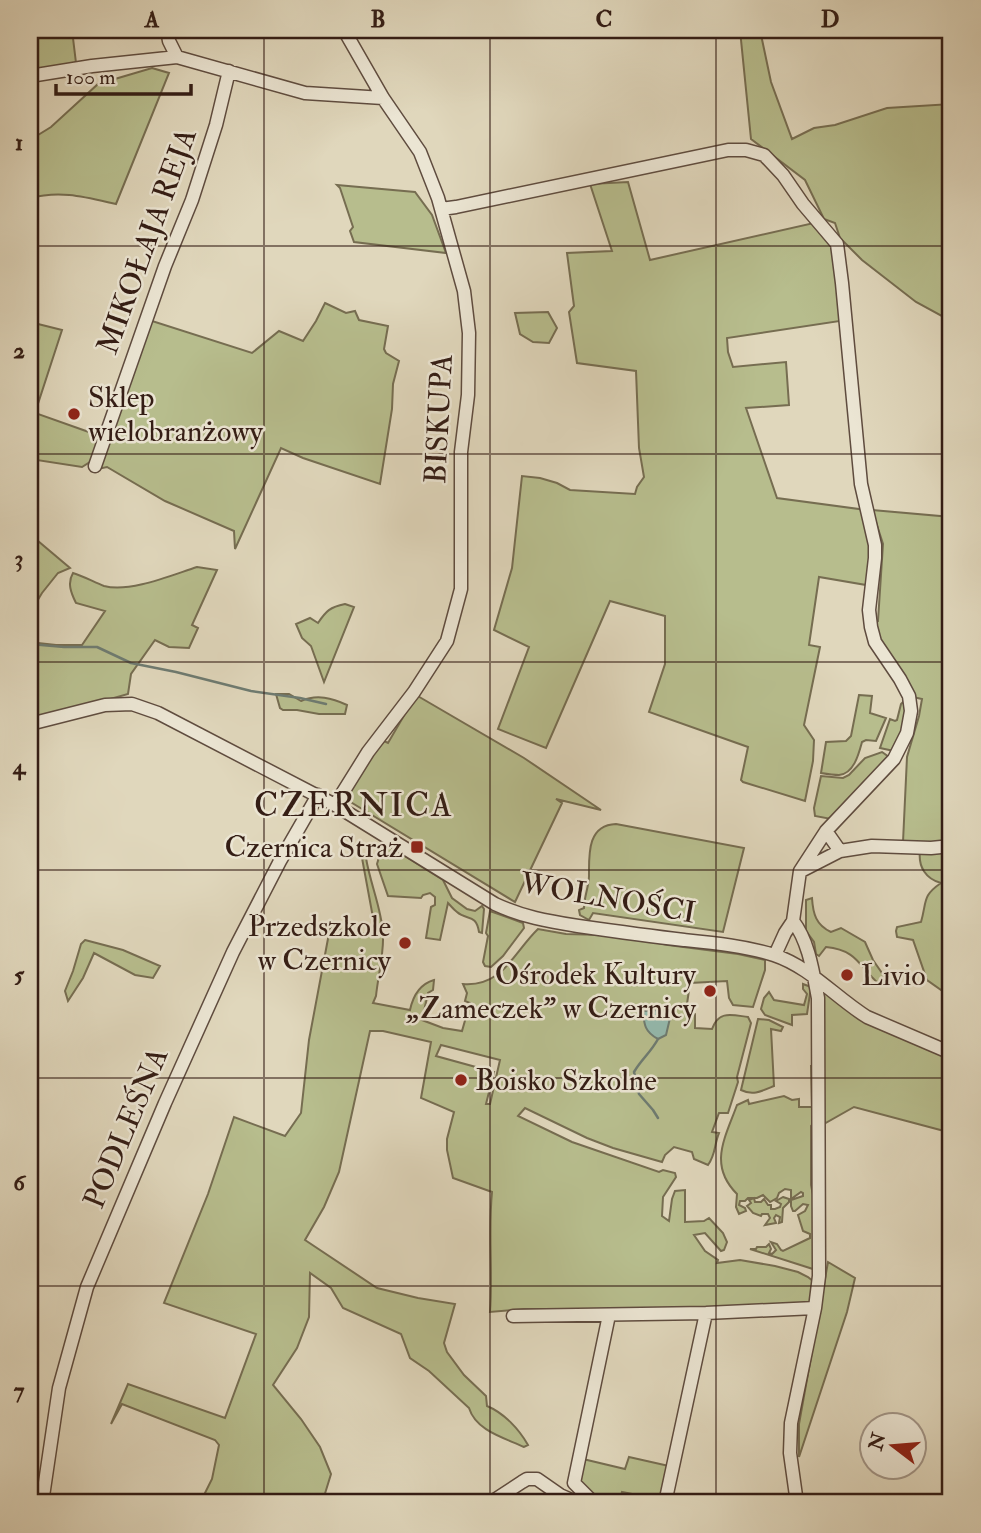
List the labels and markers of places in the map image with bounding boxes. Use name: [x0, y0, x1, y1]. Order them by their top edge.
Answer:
place label: Sklep wielobranżowy: [88, 379, 264, 450]
marker: Sklep wielobranżowy: [66, 406, 82, 422]
place label: Czernica Straż: [224, 829, 403, 866]
marker: Czernica Straż: [409, 839, 425, 855]
place label: Przedszkole w Czernicy: [248, 908, 392, 979]
marker: Przedszkole w Czernicy: [397, 935, 413, 951]
place label: Ośrodek Kultury „Zameczek” w Czernicy: [405, 956, 697, 1027]
place label: Livio: [861, 957, 926, 994]
marker: Livio: [839, 967, 855, 983]
marker: Ośrodek Kultury „Zameczek” w Czernicy: [702, 983, 718, 999]
place label: Boisko Szkolne: [475, 1062, 657, 1099]
marker: Boisko Szkolne: [453, 1072, 469, 1088]

